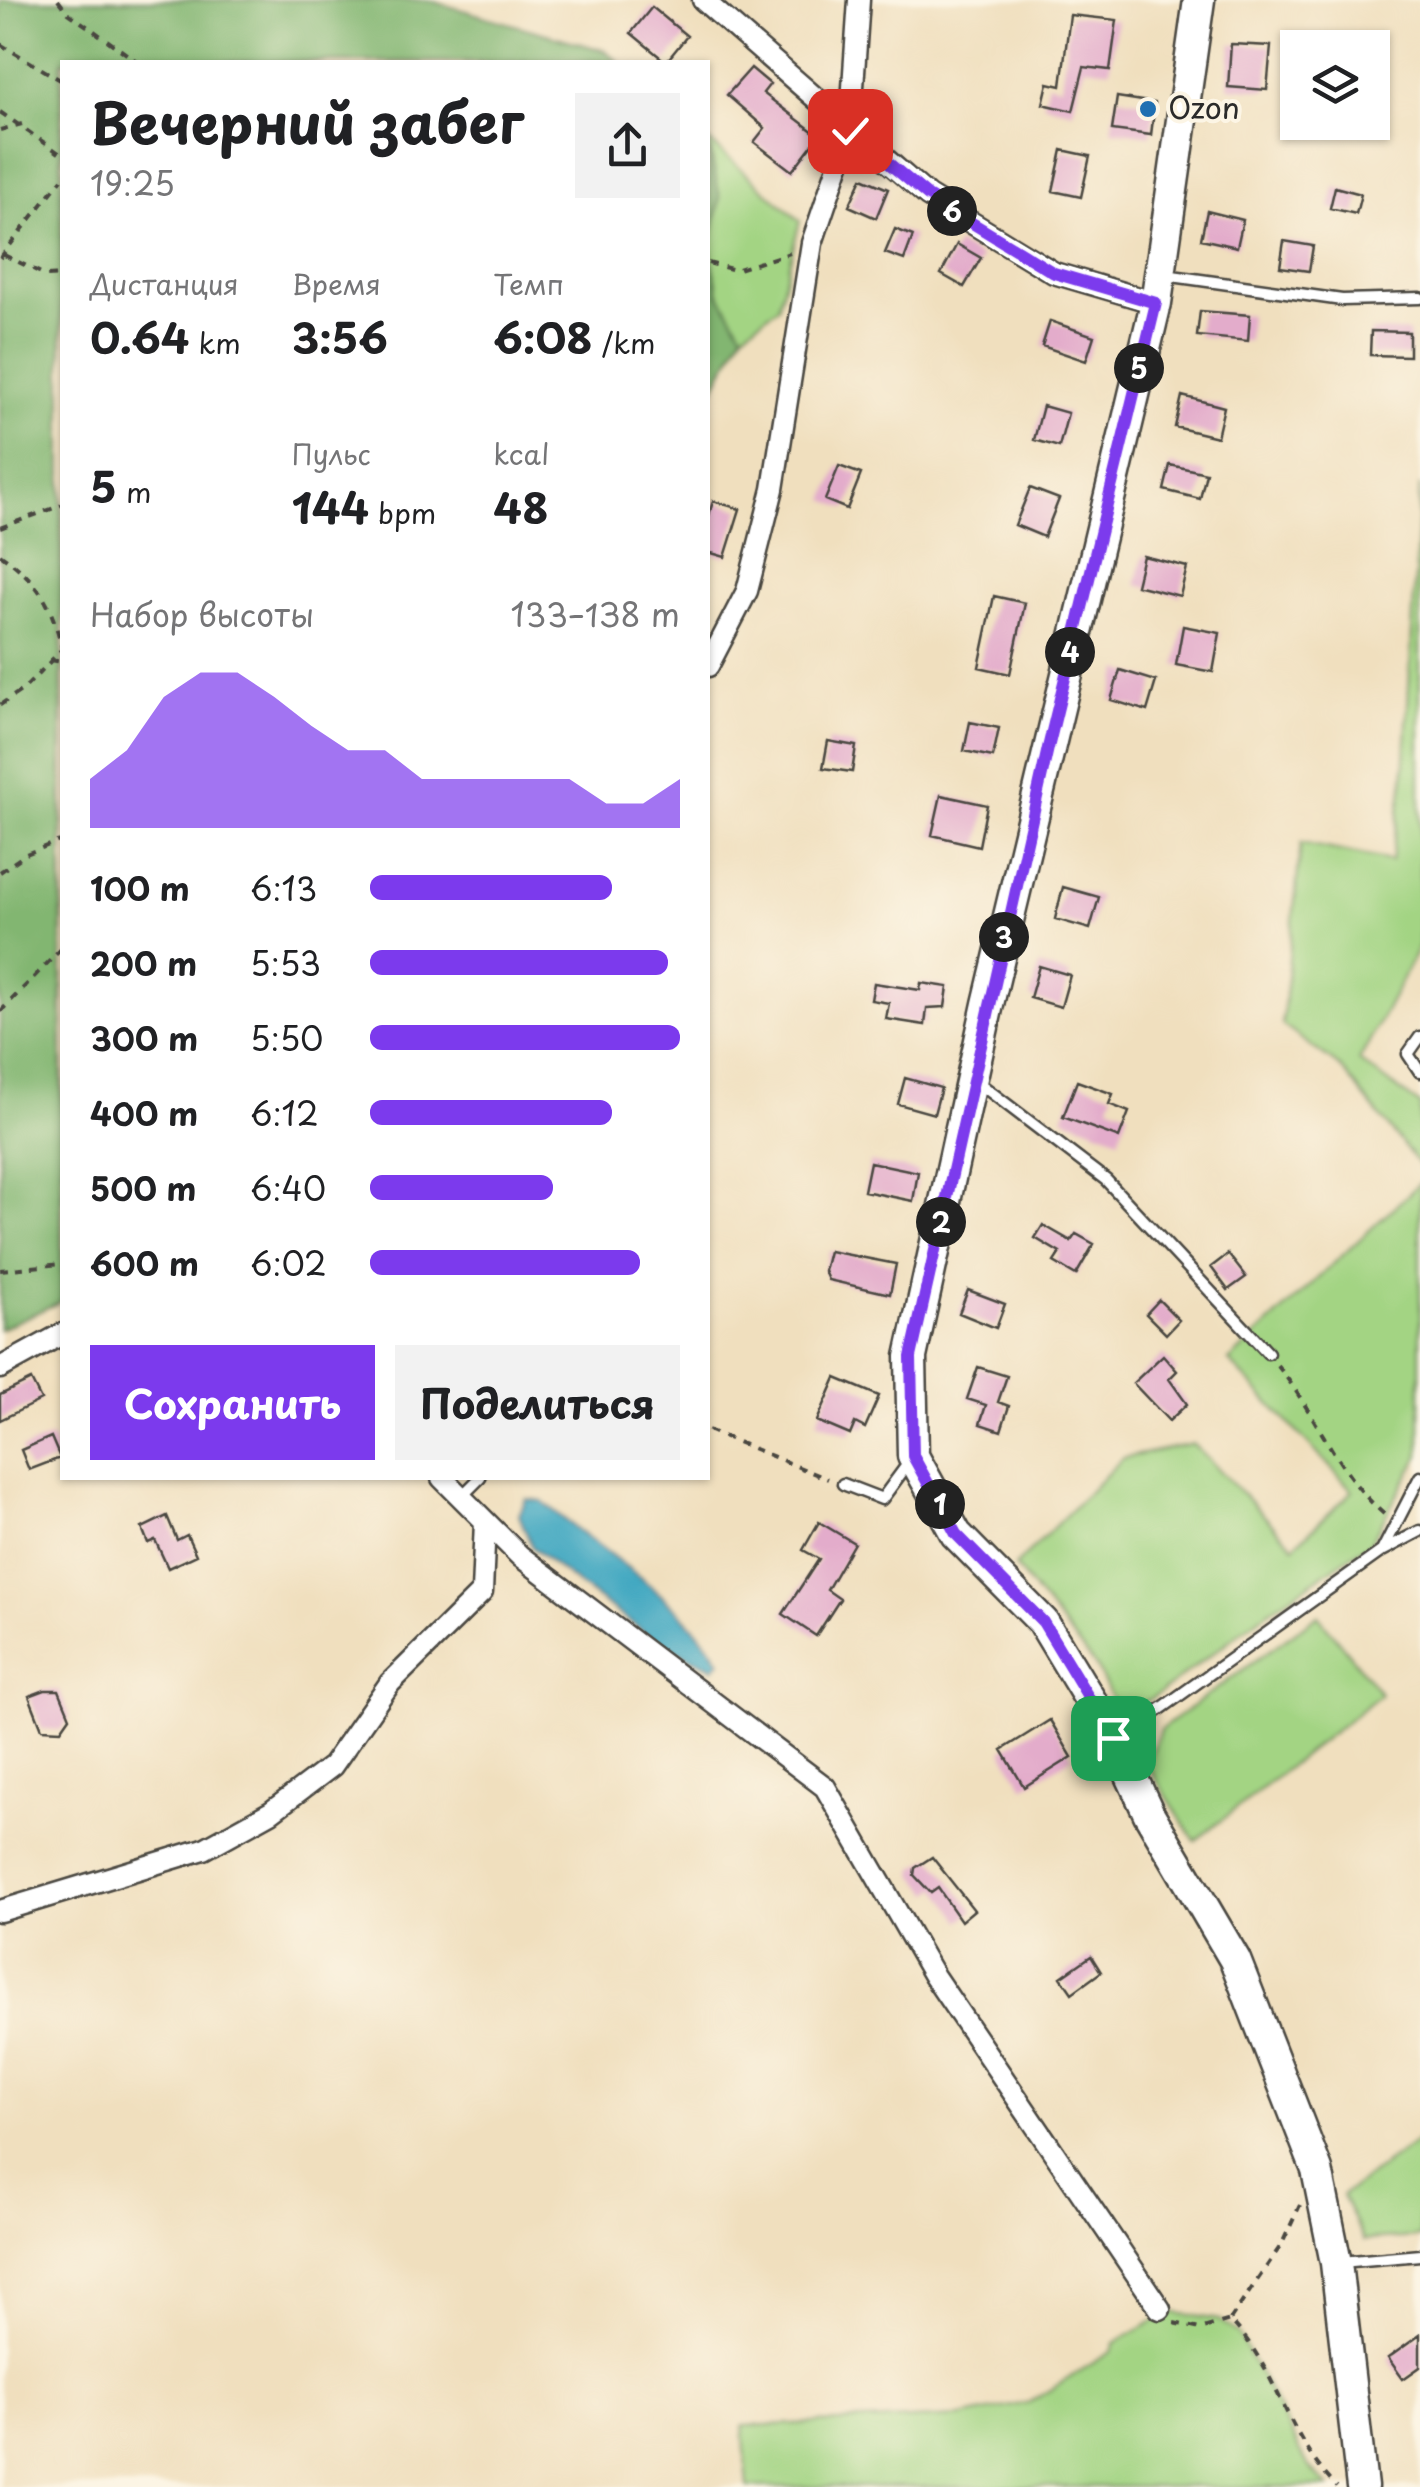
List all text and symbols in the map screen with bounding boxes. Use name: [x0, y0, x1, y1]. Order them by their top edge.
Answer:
map controls: [1280, 30, 1390, 140]
button: layers: [1280, 30, 1390, 140]
text: Вечерний забег: [90, 80, 524, 163]
place label: Ozon: [1168, 84, 1240, 129]
pin: [808, 89, 893, 174]
button: share: [575, 93, 680, 198]
marker: Ozon: [1137, 98, 1159, 120]
icon: check: [823, 104, 878, 159]
text: 19:25: [90, 159, 175, 207]
pin: 6: [927, 186, 977, 236]
text: 6: [942, 189, 962, 232]
text: Дистанция: [90, 262, 239, 305]
text: Время: [292, 262, 381, 305]
text: Темп: [493, 262, 564, 305]
text: 0.64: [90, 305, 189, 368]
text: 3:56: [292, 305, 388, 368]
text: 6:08: [493, 305, 593, 368]
text: km: [189, 321, 241, 364]
text: /km: [593, 321, 655, 364]
pin: 5: [1114, 343, 1164, 393]
text: 5: [1130, 346, 1148, 389]
text: Пульс: [292, 432, 371, 475]
text: kcal: [493, 432, 549, 475]
text: 5: [90, 454, 117, 517]
text: m: [117, 470, 151, 513]
text: 144: [292, 475, 369, 538]
text: 48: [493, 475, 548, 538]
text: bpm: [369, 491, 436, 534]
text: Набор высоты: [90, 590, 314, 638]
text: 133–138 m: [511, 590, 680, 638]
pin: 4: [1045, 627, 1095, 677]
text: 4: [1060, 630, 1080, 673]
text: 100 m: [90, 864, 190, 912]
text: 6:13: [250, 864, 317, 912]
pin: 3: [979, 912, 1029, 962]
text: 3: [995, 915, 1013, 958]
text: 200 m: [90, 939, 197, 987]
text: 5:53: [250, 939, 321, 987]
text: 300 m: [90, 1014, 198, 1062]
text: 5:50: [250, 1014, 324, 1062]
text: 400 m: [90, 1089, 198, 1137]
text: 6:12: [250, 1089, 319, 1137]
text: 500 m: [90, 1164, 196, 1212]
text: 6:40: [250, 1164, 326, 1212]
pin: 2: [916, 1197, 966, 1247]
text: 2: [931, 1200, 951, 1243]
text: 600 m: [90, 1239, 199, 1287]
text: 6:02: [250, 1239, 327, 1287]
button: Сохранить: [90, 1345, 375, 1460]
button: Поделиться: [395, 1345, 680, 1460]
pin: 1: [915, 1479, 965, 1529]
text: 1: [933, 1482, 947, 1525]
pin: [1071, 1696, 1156, 1781]
icon: arrive: [1086, 1711, 1141, 1766]

